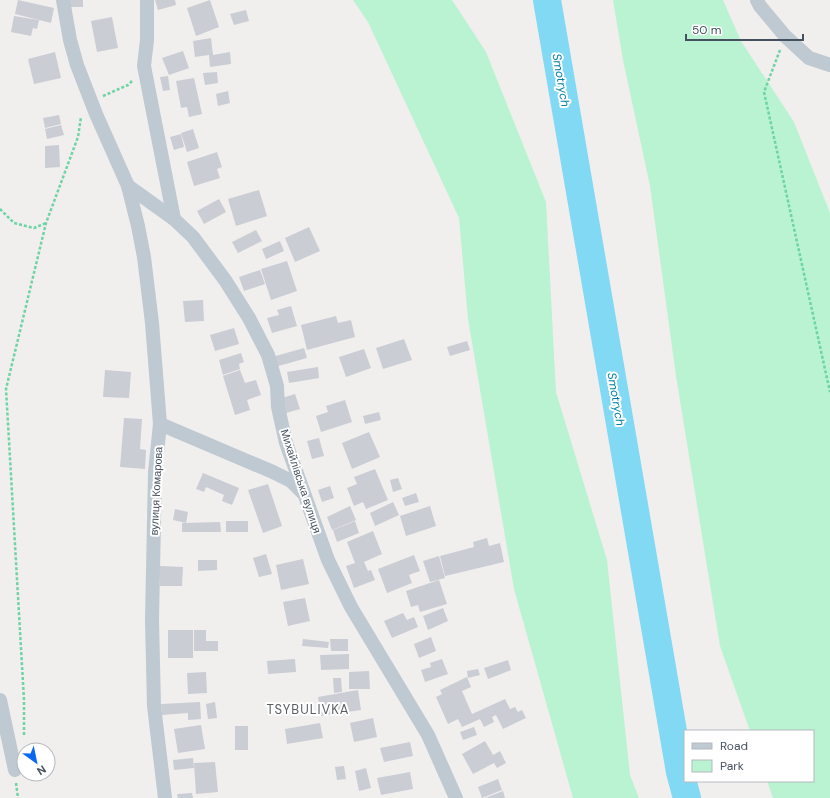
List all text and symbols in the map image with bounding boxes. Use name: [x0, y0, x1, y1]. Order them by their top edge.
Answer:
scale bar: [686, 16, 803, 42]
text: 50 m: [692, 22, 721, 38]
water label: Smotrych: [548, 52, 574, 108]
water label: Smotrych: [603, 371, 629, 427]
street label: Михайлівська вулиця: [278, 427, 324, 535]
street label: вулиця Комарова: [147, 445, 165, 536]
district label: TSYBULIVKA: [267, 701, 349, 718]
legend: [684, 730, 814, 782]
text: Road: [720, 738, 748, 754]
north arrow: [16, 742, 56, 782]
text: Park: [720, 758, 744, 774]
text: N: [34, 762, 49, 778]

